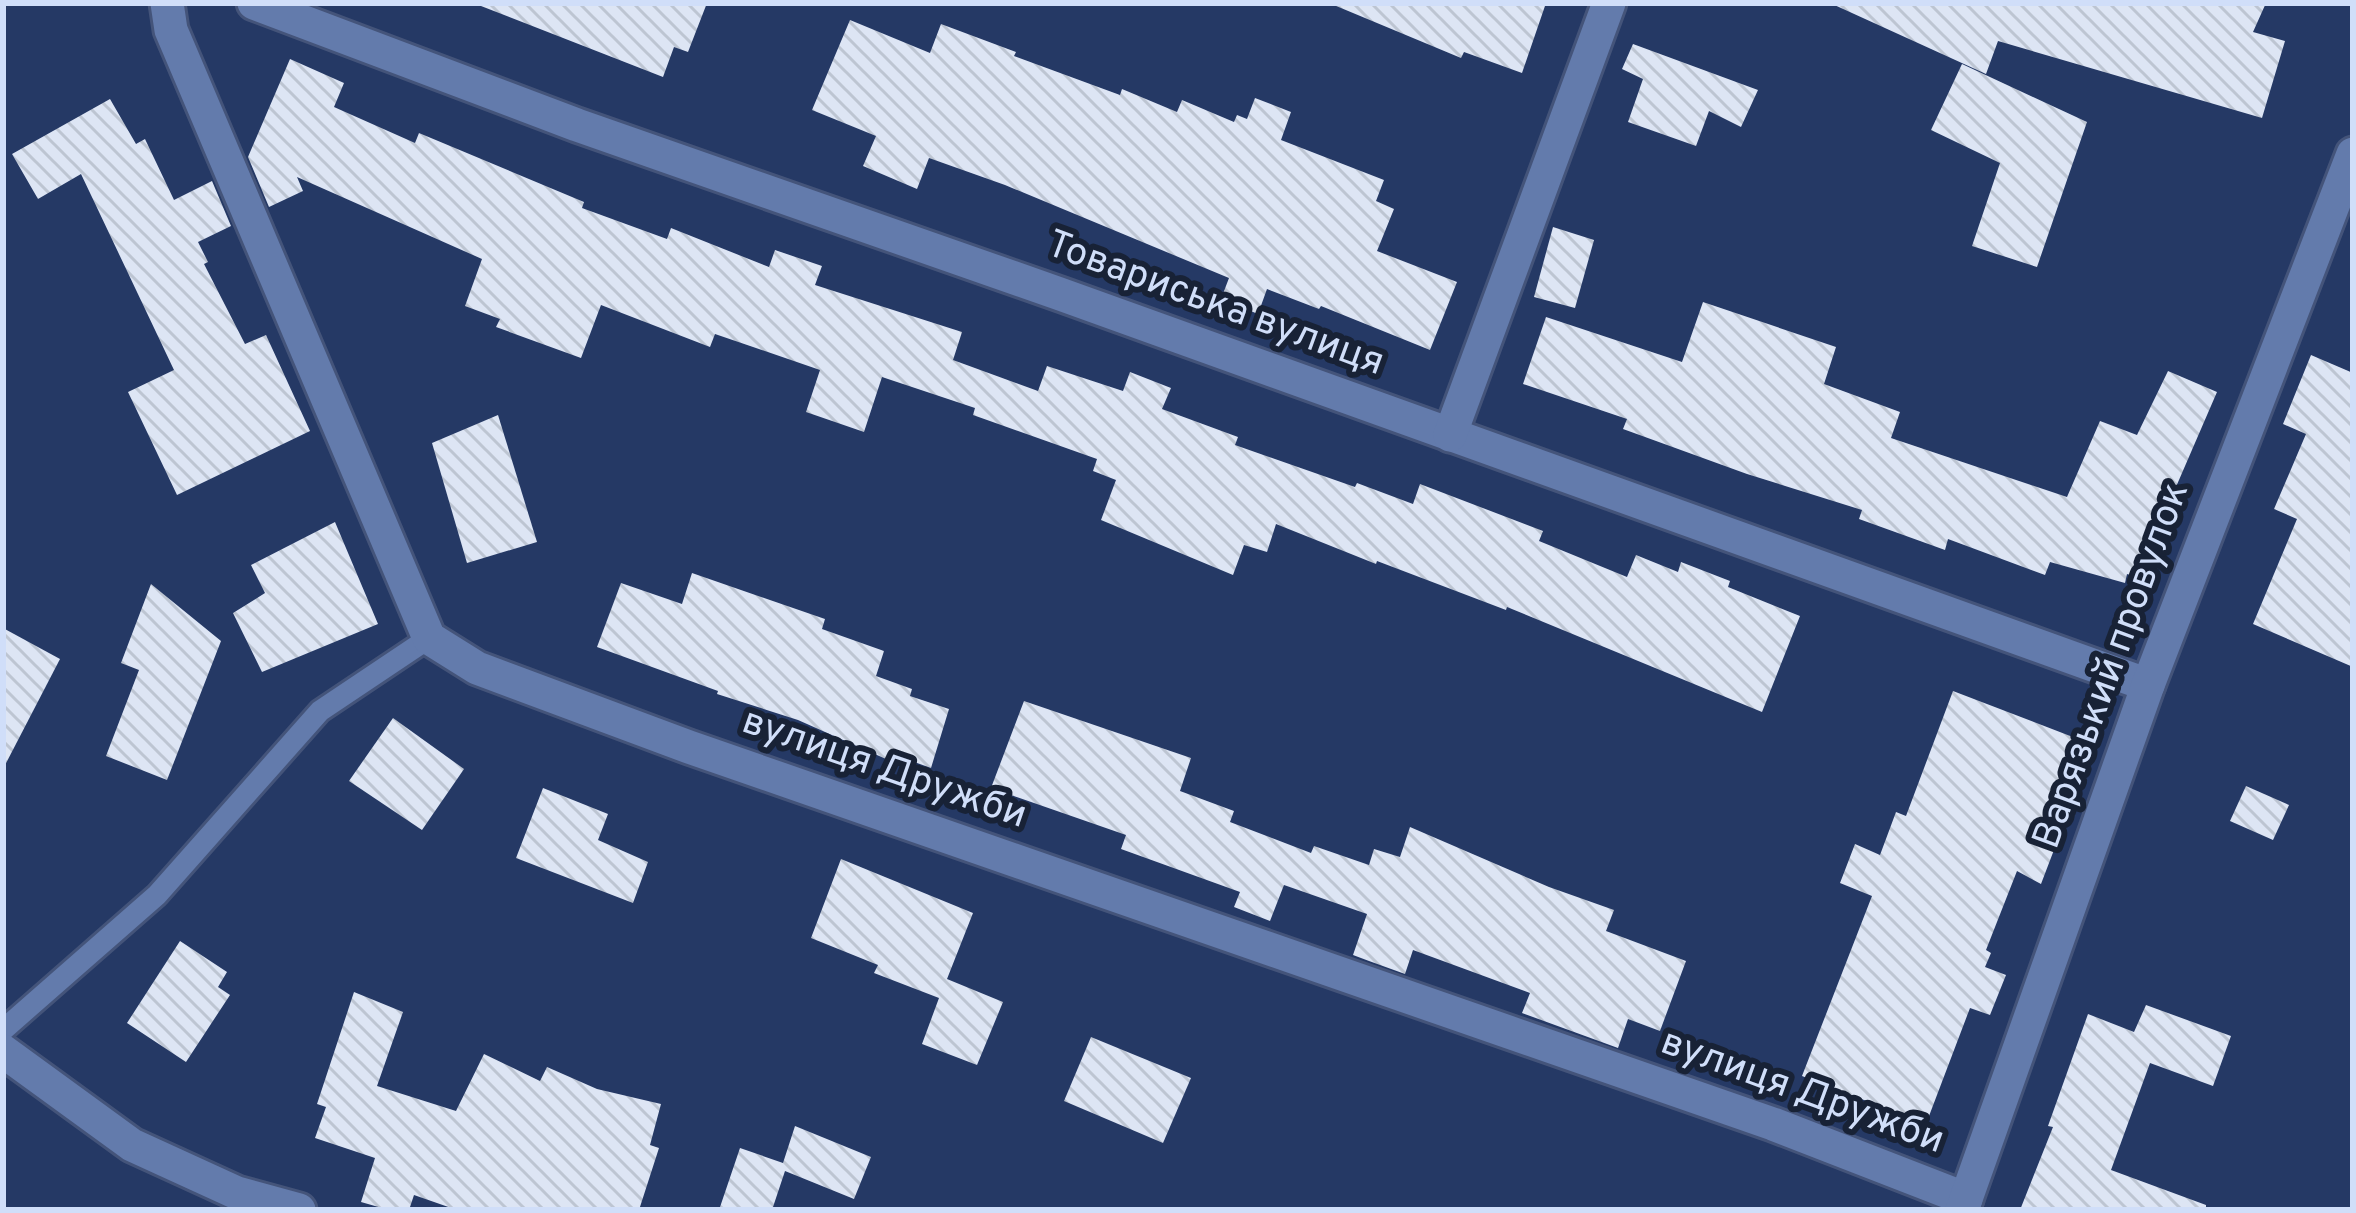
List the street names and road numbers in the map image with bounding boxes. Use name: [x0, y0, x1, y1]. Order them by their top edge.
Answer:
street label: Товариська вулиця: [1040, 221, 1390, 389]
street label: Варязький провулок: [2024, 476, 2202, 856]
street label: вулиця Дружби: [735, 698, 1033, 842]
street label: вулиця Дружби: [1654, 1019, 1950, 1167]

